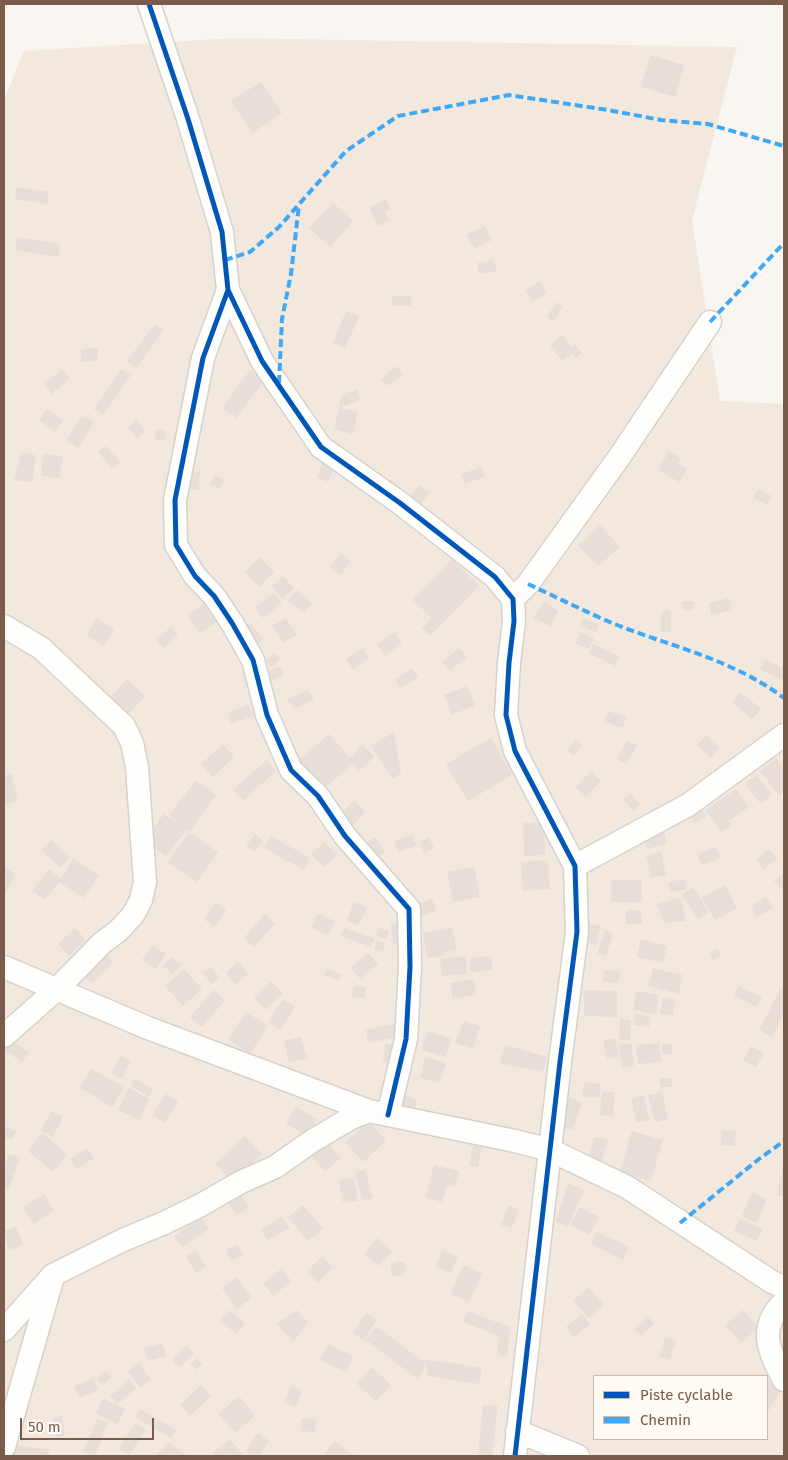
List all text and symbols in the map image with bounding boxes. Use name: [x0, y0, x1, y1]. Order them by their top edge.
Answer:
legend: [593, 1375, 768, 1440]
text: Piste cyclable: [640, 1386, 733, 1404]
scale bar: [22, 1408, 156, 1440]
text: Chemin: [640, 1411, 691, 1429]
text: 50 m: [28, 1418, 61, 1436]

